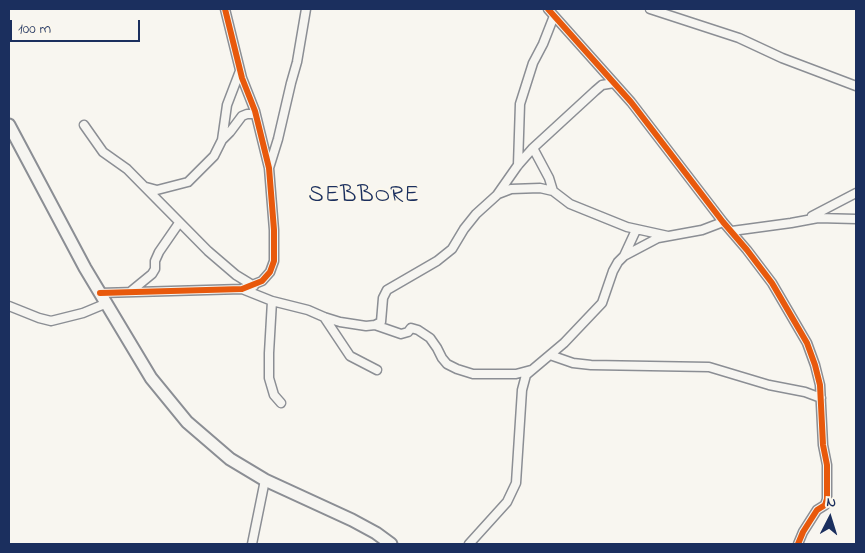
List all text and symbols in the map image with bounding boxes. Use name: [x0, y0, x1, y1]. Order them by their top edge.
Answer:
scale bar: [12, 10, 142, 42]
text: 100 m: [18, 18, 51, 40]
district label: SEBBORE: [307, 183, 421, 211]
text: N: [826, 492, 837, 513]
north arrow: [805, 493, 855, 543]

